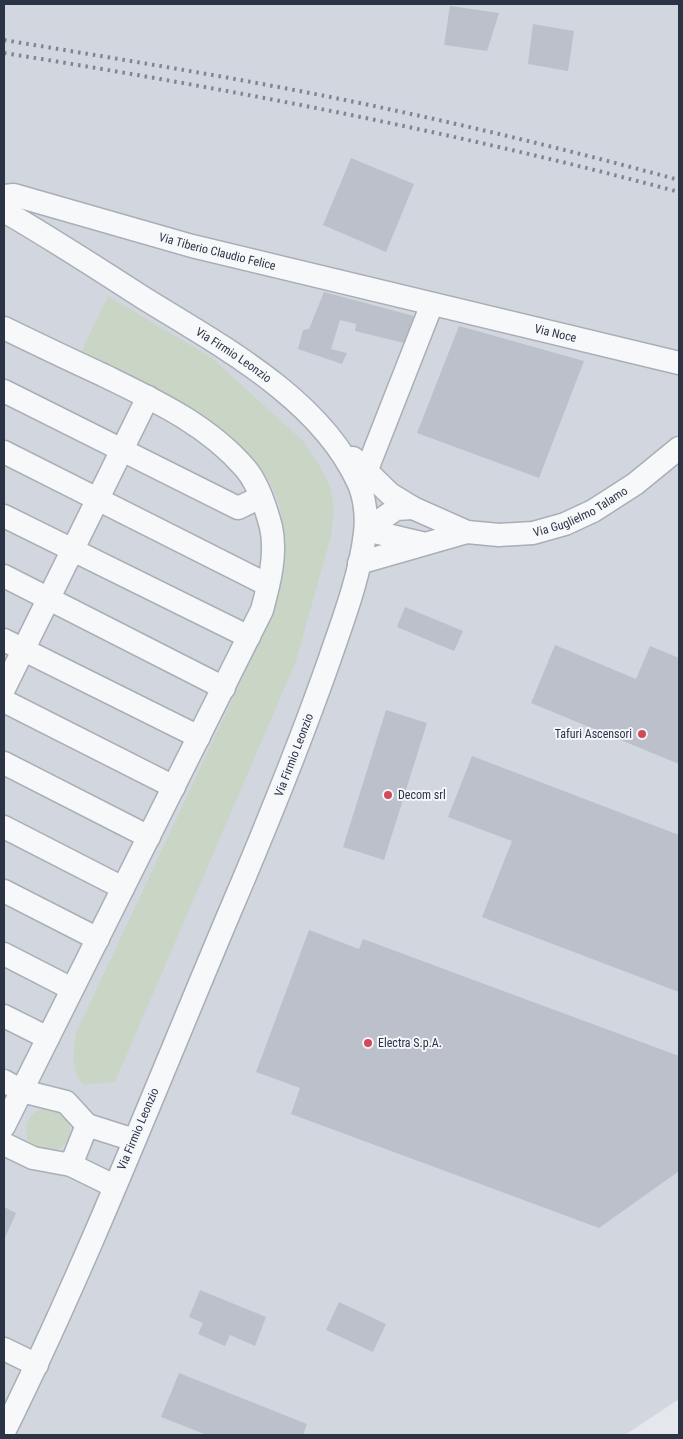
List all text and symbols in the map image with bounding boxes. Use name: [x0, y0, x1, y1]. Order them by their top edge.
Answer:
street label: Via Tiberio Claudio Felice: [157, 230, 278, 273]
street label: Via Noce: [533, 322, 578, 345]
street label: Via Firmio Leonzio: [193, 325, 274, 385]
street label: Via Guglielmo Talamo: [532, 484, 630, 540]
street label: Via Firmio Leonzio: [272, 711, 316, 799]
place label: Tafuri Ascensori: [555, 727, 632, 741]
marker: Tafuri Ascensori: [636, 728, 648, 740]
place label: Decom srl: [398, 788, 446, 802]
marker: Decom srl: [382, 789, 394, 801]
place label: Electra S.p.A.: [378, 1036, 442, 1050]
marker: Electra S.p.A.: [362, 1037, 374, 1049]
street label: Via Firmio Leonzio: [114, 1086, 162, 1172]

